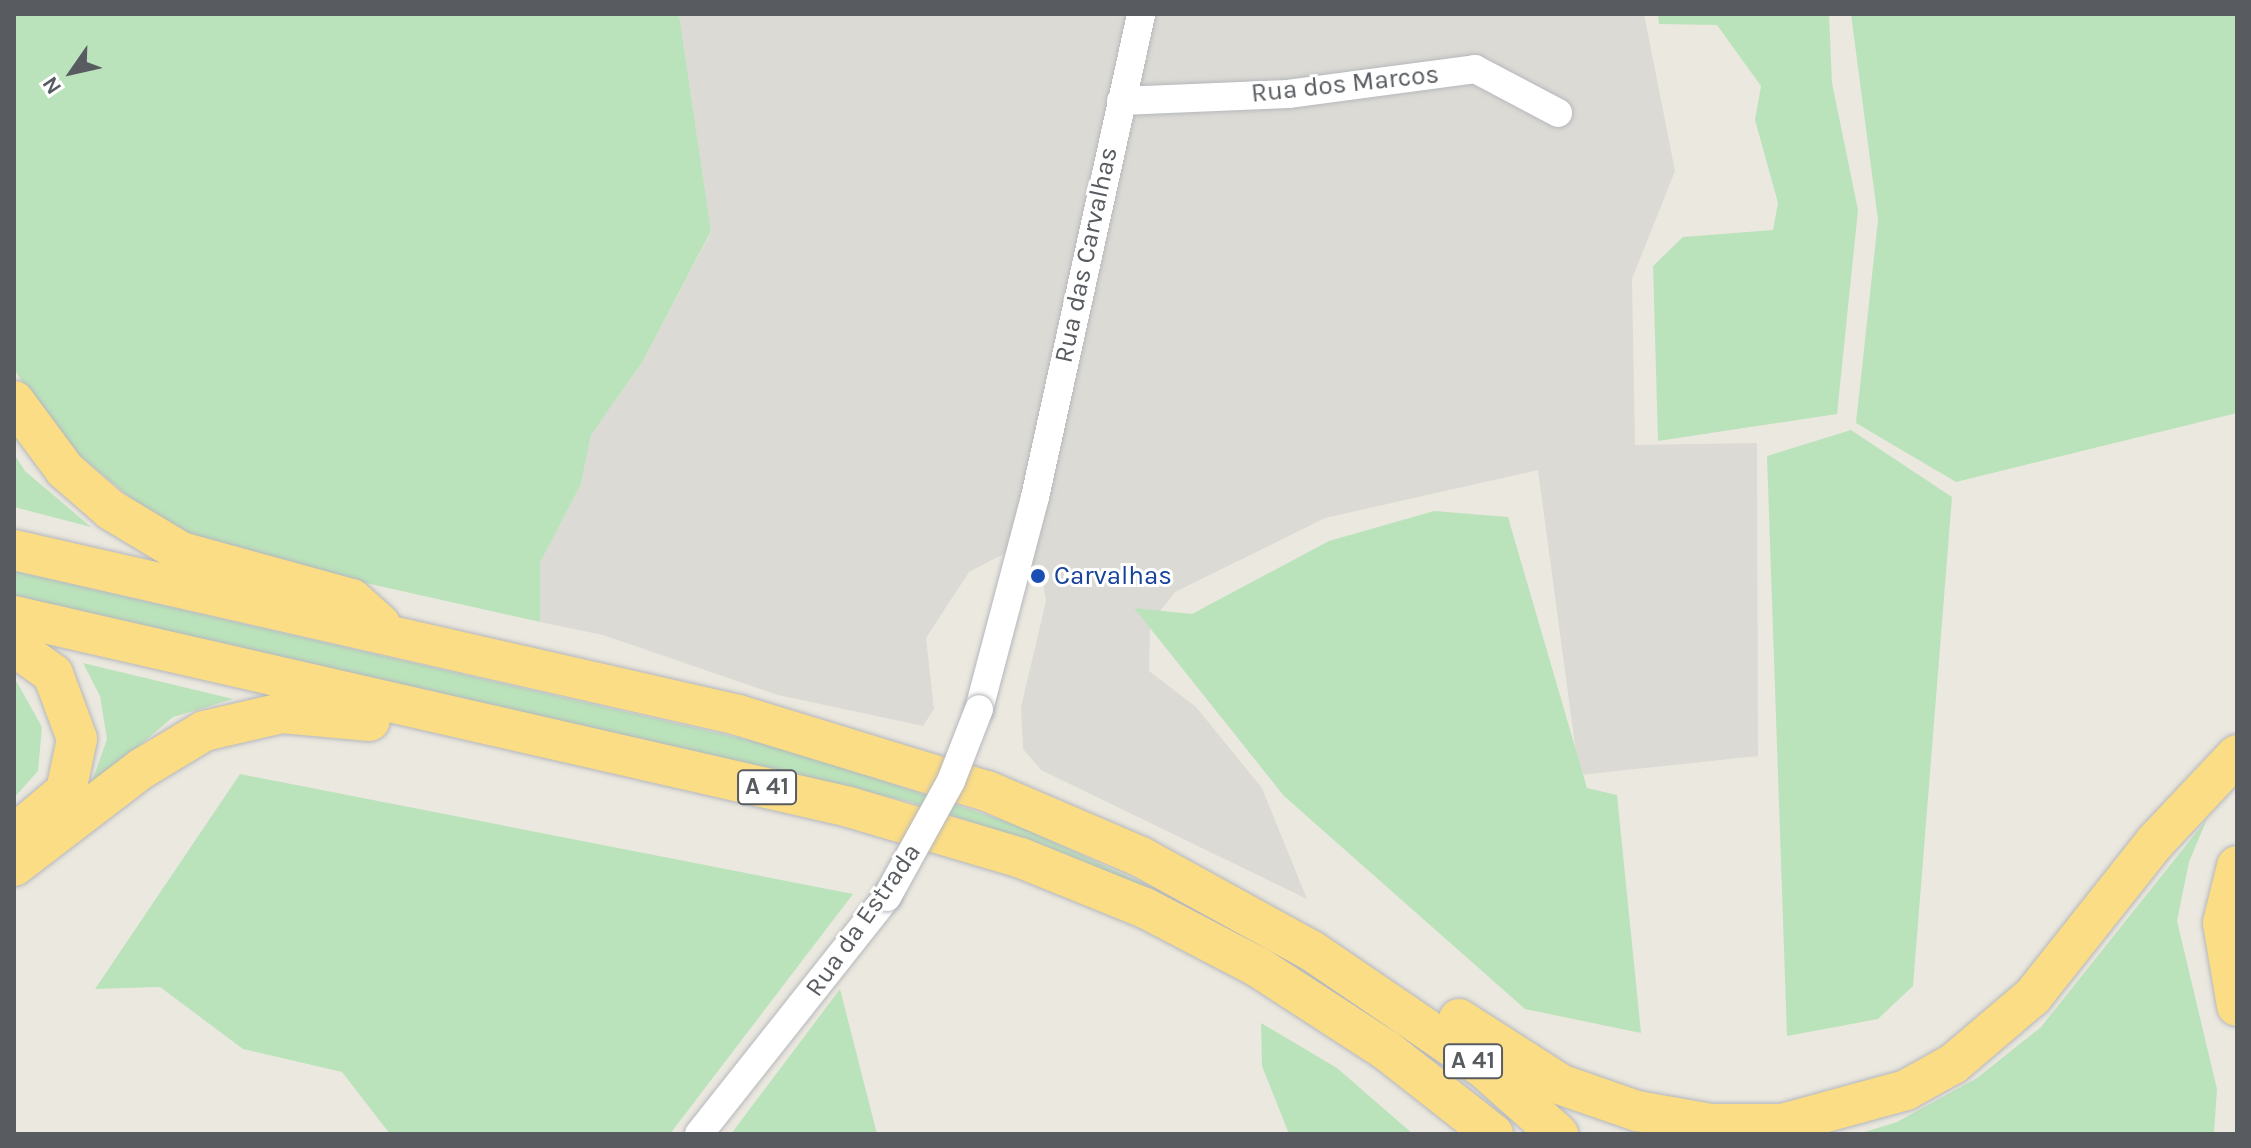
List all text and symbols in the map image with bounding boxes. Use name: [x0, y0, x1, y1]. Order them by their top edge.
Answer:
north arrow: [32, 32, 112, 112]
street label: Rua dos Marcos: [1250, 59, 1440, 109]
text: N: [37, 72, 67, 99]
street label: Rua das Carvalhas: [1048, 144, 1124, 366]
place label: Carvalhas: [1054, 560, 1172, 592]
marker: Carvalhas: [1029, 567, 1047, 585]
road number: A 41: [737, 767, 797, 807]
street label: Rua da Estrada: [799, 838, 927, 1002]
road number: A 41: [1443, 1041, 1503, 1081]

